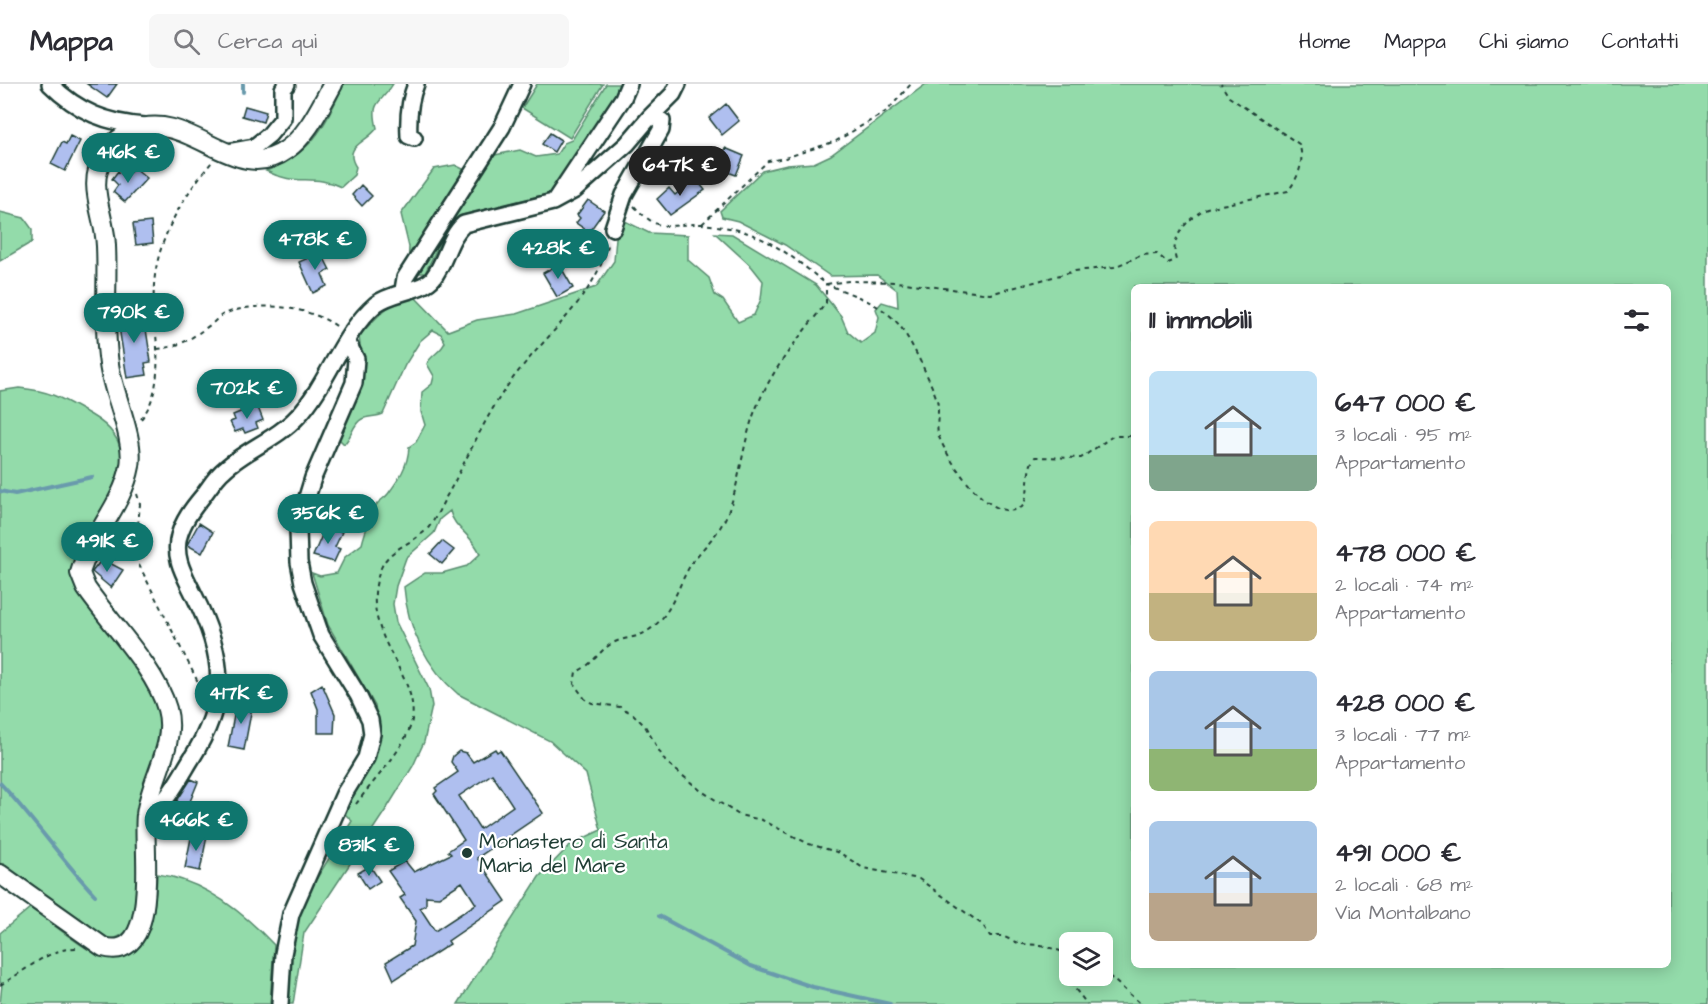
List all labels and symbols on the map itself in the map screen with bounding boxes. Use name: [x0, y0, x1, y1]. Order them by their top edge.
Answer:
pin: 416K €: [79, 133, 177, 184]
pin: 647K €: [631, 146, 729, 197]
pin: 478K €: [266, 220, 364, 271]
pin: 428K €: [509, 229, 607, 280]
pin: 790K €: [85, 293, 183, 344]
pin: 702K €: [198, 369, 296, 420]
pin: 356K €: [279, 494, 377, 545]
pin: 491K €: [58, 522, 156, 573]
pin: 417K €: [192, 674, 290, 725]
pin: 466K €: [147, 801, 245, 852]
pin: 831K €: [320, 826, 418, 877]
place label: Monastero di Santa Maria del Mare: [479, 827, 668, 880]
marker: Monastero di Santa Maria del Mare: [460, 846, 474, 860]

